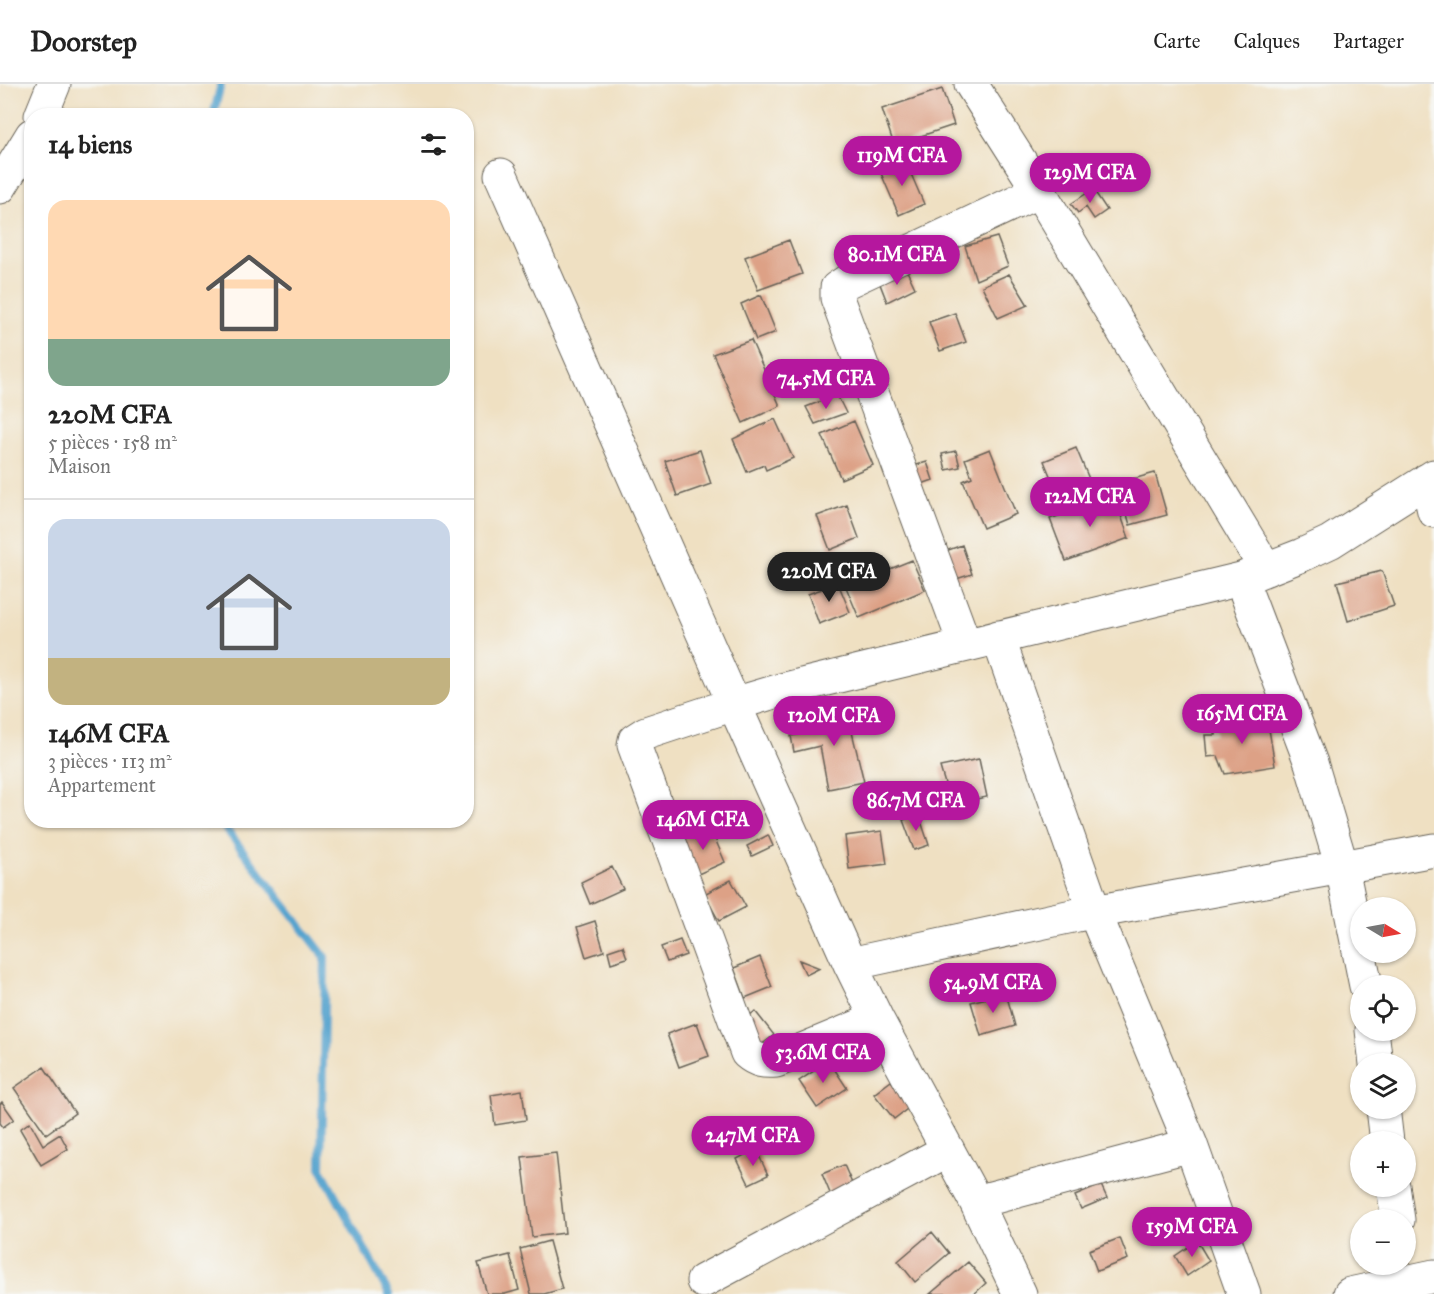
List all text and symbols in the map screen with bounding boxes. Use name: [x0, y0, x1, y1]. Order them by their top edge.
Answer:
text: Doorstep: [30, 24, 137, 59]
text: Carte: [1153, 28, 1200, 54]
text: Calques: [1233, 28, 1300, 54]
text: Partager: [1333, 28, 1404, 54]
text: 14 biens: [48, 128, 132, 160]
icon: filters: [417, 128, 450, 161]
pin: 119M CFA: [840, 136, 964, 187]
text: 119M CFA: [857, 143, 947, 167]
pin: 129M CFA: [1028, 153, 1152, 204]
text: 129M CFA: [1044, 160, 1136, 184]
pin: 80.1M CFA: [828, 235, 966, 286]
icon: home: [195, 239, 303, 347]
text: 80.1M CFA: [848, 242, 946, 266]
pin: 74.5M CFA: [757, 359, 895, 410]
text: 74.5M CFA: [776, 366, 876, 390]
text: 220M CFA: [48, 398, 172, 430]
text: 5 pièces · 158 m²: [48, 430, 177, 454]
text: Maison: [48, 454, 111, 478]
pin: 122M CFA: [1028, 477, 1152, 528]
text: 122M CFA: [1044, 484, 1136, 508]
pin: 220M CFA: [767, 552, 891, 603]
icon: home: [195, 558, 303, 666]
text: 220M CFA: [781, 559, 877, 583]
pin: 165M CFA: [1180, 694, 1304, 745]
pin: 120M CFA: [772, 696, 896, 747]
text: 165M CFA: [1196, 701, 1288, 725]
text: 120M CFA: [787, 703, 881, 727]
text: 146M CFA: [48, 717, 169, 749]
text: 3 pièces · 113 m²: [48, 749, 172, 773]
text: Appartement: [48, 773, 156, 797]
pin: 86.7M CFA: [847, 781, 985, 832]
text: 86.7M CFA: [867, 788, 965, 812]
pin: 146M CFA: [641, 800, 765, 851]
text: 146M CFA: [656, 807, 750, 831]
north arrow: [1350, 897, 1416, 963]
map controls: [1350, 897, 1416, 1275]
pin: 54.9M CFA: [924, 963, 1062, 1014]
text: 54.9M CFA: [943, 970, 1043, 994]
button: locate: [1350, 975, 1416, 1041]
pin: 53.6M CFA: [754, 1033, 892, 1084]
text: 53.6M CFA: [775, 1040, 871, 1064]
button: layers: [1350, 1053, 1416, 1119]
pin: 247M CFA: [691, 1116, 815, 1167]
text: 247M CFA: [706, 1123, 800, 1147]
button: +: [1350, 1131, 1416, 1197]
pin: 159M CFA: [1130, 1207, 1254, 1258]
button: −: [1350, 1209, 1416, 1275]
text: 159M CFA: [1146, 1214, 1238, 1238]

